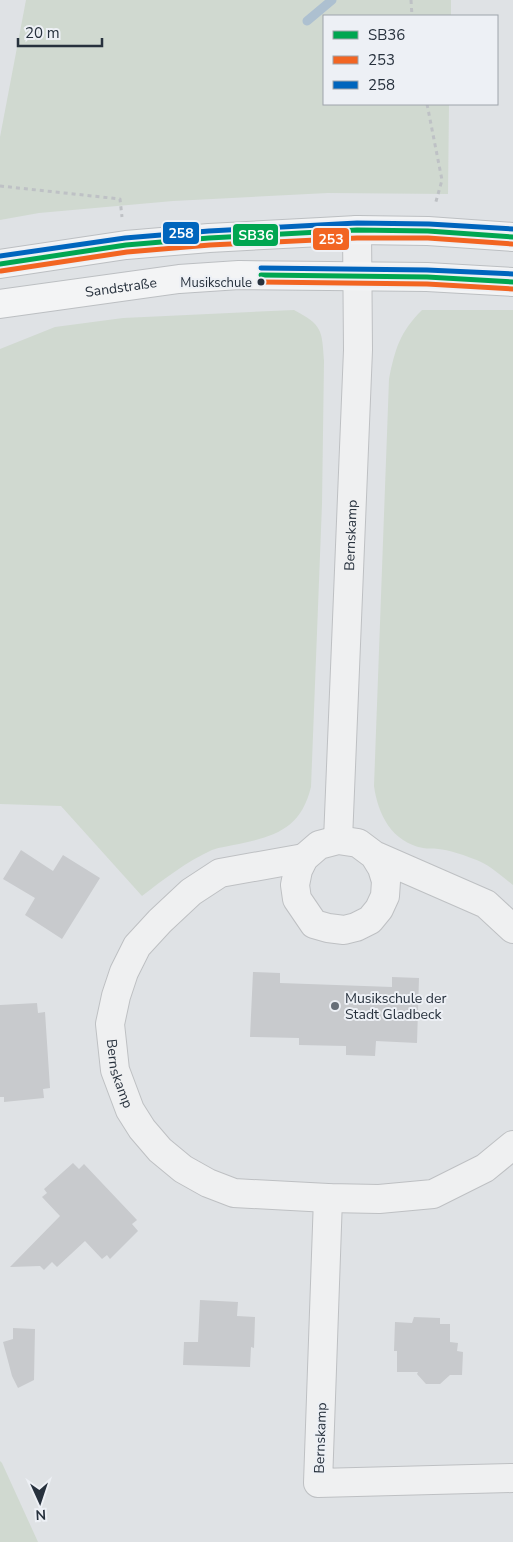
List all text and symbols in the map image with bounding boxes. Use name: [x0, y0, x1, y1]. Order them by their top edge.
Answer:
scale bar: [18, 15, 101, 47]
legend: [323, 15, 498, 105]
text: 20 m: [25, 23, 60, 43]
text: SB36: [368, 25, 405, 45]
text: 253: [368, 50, 395, 70]
text: 258: [368, 75, 395, 95]
line badge: 258: [162, 221, 200, 245]
line badge: SB36: [232, 223, 279, 247]
text: 258: [168, 224, 194, 243]
text: SB36: [238, 226, 274, 245]
line badge: 253: [312, 227, 350, 251]
text: 253: [318, 230, 344, 249]
street label: Sandstraße: [84, 273, 158, 302]
place label: Musikschule: [180, 274, 252, 292]
marker: Musikschule: [256, 277, 266, 287]
street label: Bernskamp: [340, 499, 362, 571]
place label: Musikschule der Stadt Gladbeck: [345, 989, 446, 1024]
marker: Musikschule der Stadt Gladbeck: [329, 1000, 341, 1012]
street label: Bernskamp: [102, 1038, 137, 1111]
street label: Bernskamp: [310, 1402, 331, 1474]
north arrow: [15, 1477, 65, 1527]
text: N: [35, 1505, 46, 1524]

